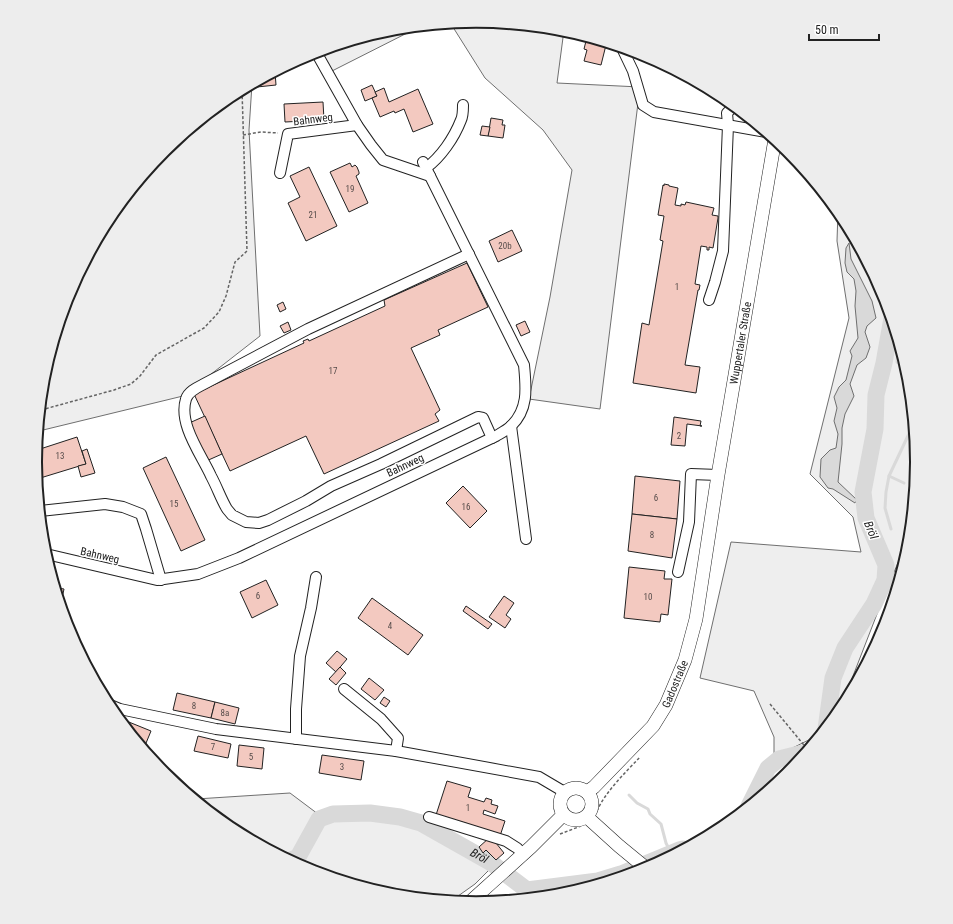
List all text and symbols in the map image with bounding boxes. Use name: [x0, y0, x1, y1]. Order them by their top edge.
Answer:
scale bar: [809, 16, 879, 42]
text: 50 m: [815, 23, 839, 37]
street label: Bahnweg: [293, 111, 334, 128]
house number: 19: [346, 184, 354, 194]
house number: 21: [309, 210, 317, 220]
house number: 20b: [498, 241, 512, 251]
house number: 1: [675, 282, 679, 292]
street label: Wuppertaler Straße: [727, 301, 754, 385]
house number: 17: [329, 366, 338, 376]
house number: 2: [677, 431, 682, 441]
house number: 13: [56, 451, 64, 461]
street label: Bahnweg: [384, 451, 426, 480]
house number: 6: [654, 493, 658, 503]
house number: 15: [170, 499, 179, 509]
house number: 16: [462, 502, 470, 512]
water label: Bröl: [861, 519, 881, 541]
house number: 8: [650, 530, 654, 540]
street label: Bahnweg: [79, 545, 121, 566]
house number: 6: [256, 591, 260, 601]
house number: 10: [644, 592, 652, 602]
house number: 4: [388, 621, 393, 631]
street label: Gadostraße: [660, 658, 691, 710]
house number: 8: [192, 701, 196, 711]
house number: 8a: [221, 708, 229, 718]
house number: 7: [211, 742, 216, 752]
house number: 5: [249, 752, 254, 762]
house number: 3: [340, 762, 344, 772]
house number: 1: [466, 803, 470, 813]
water label: Bröl: [468, 845, 491, 867]

